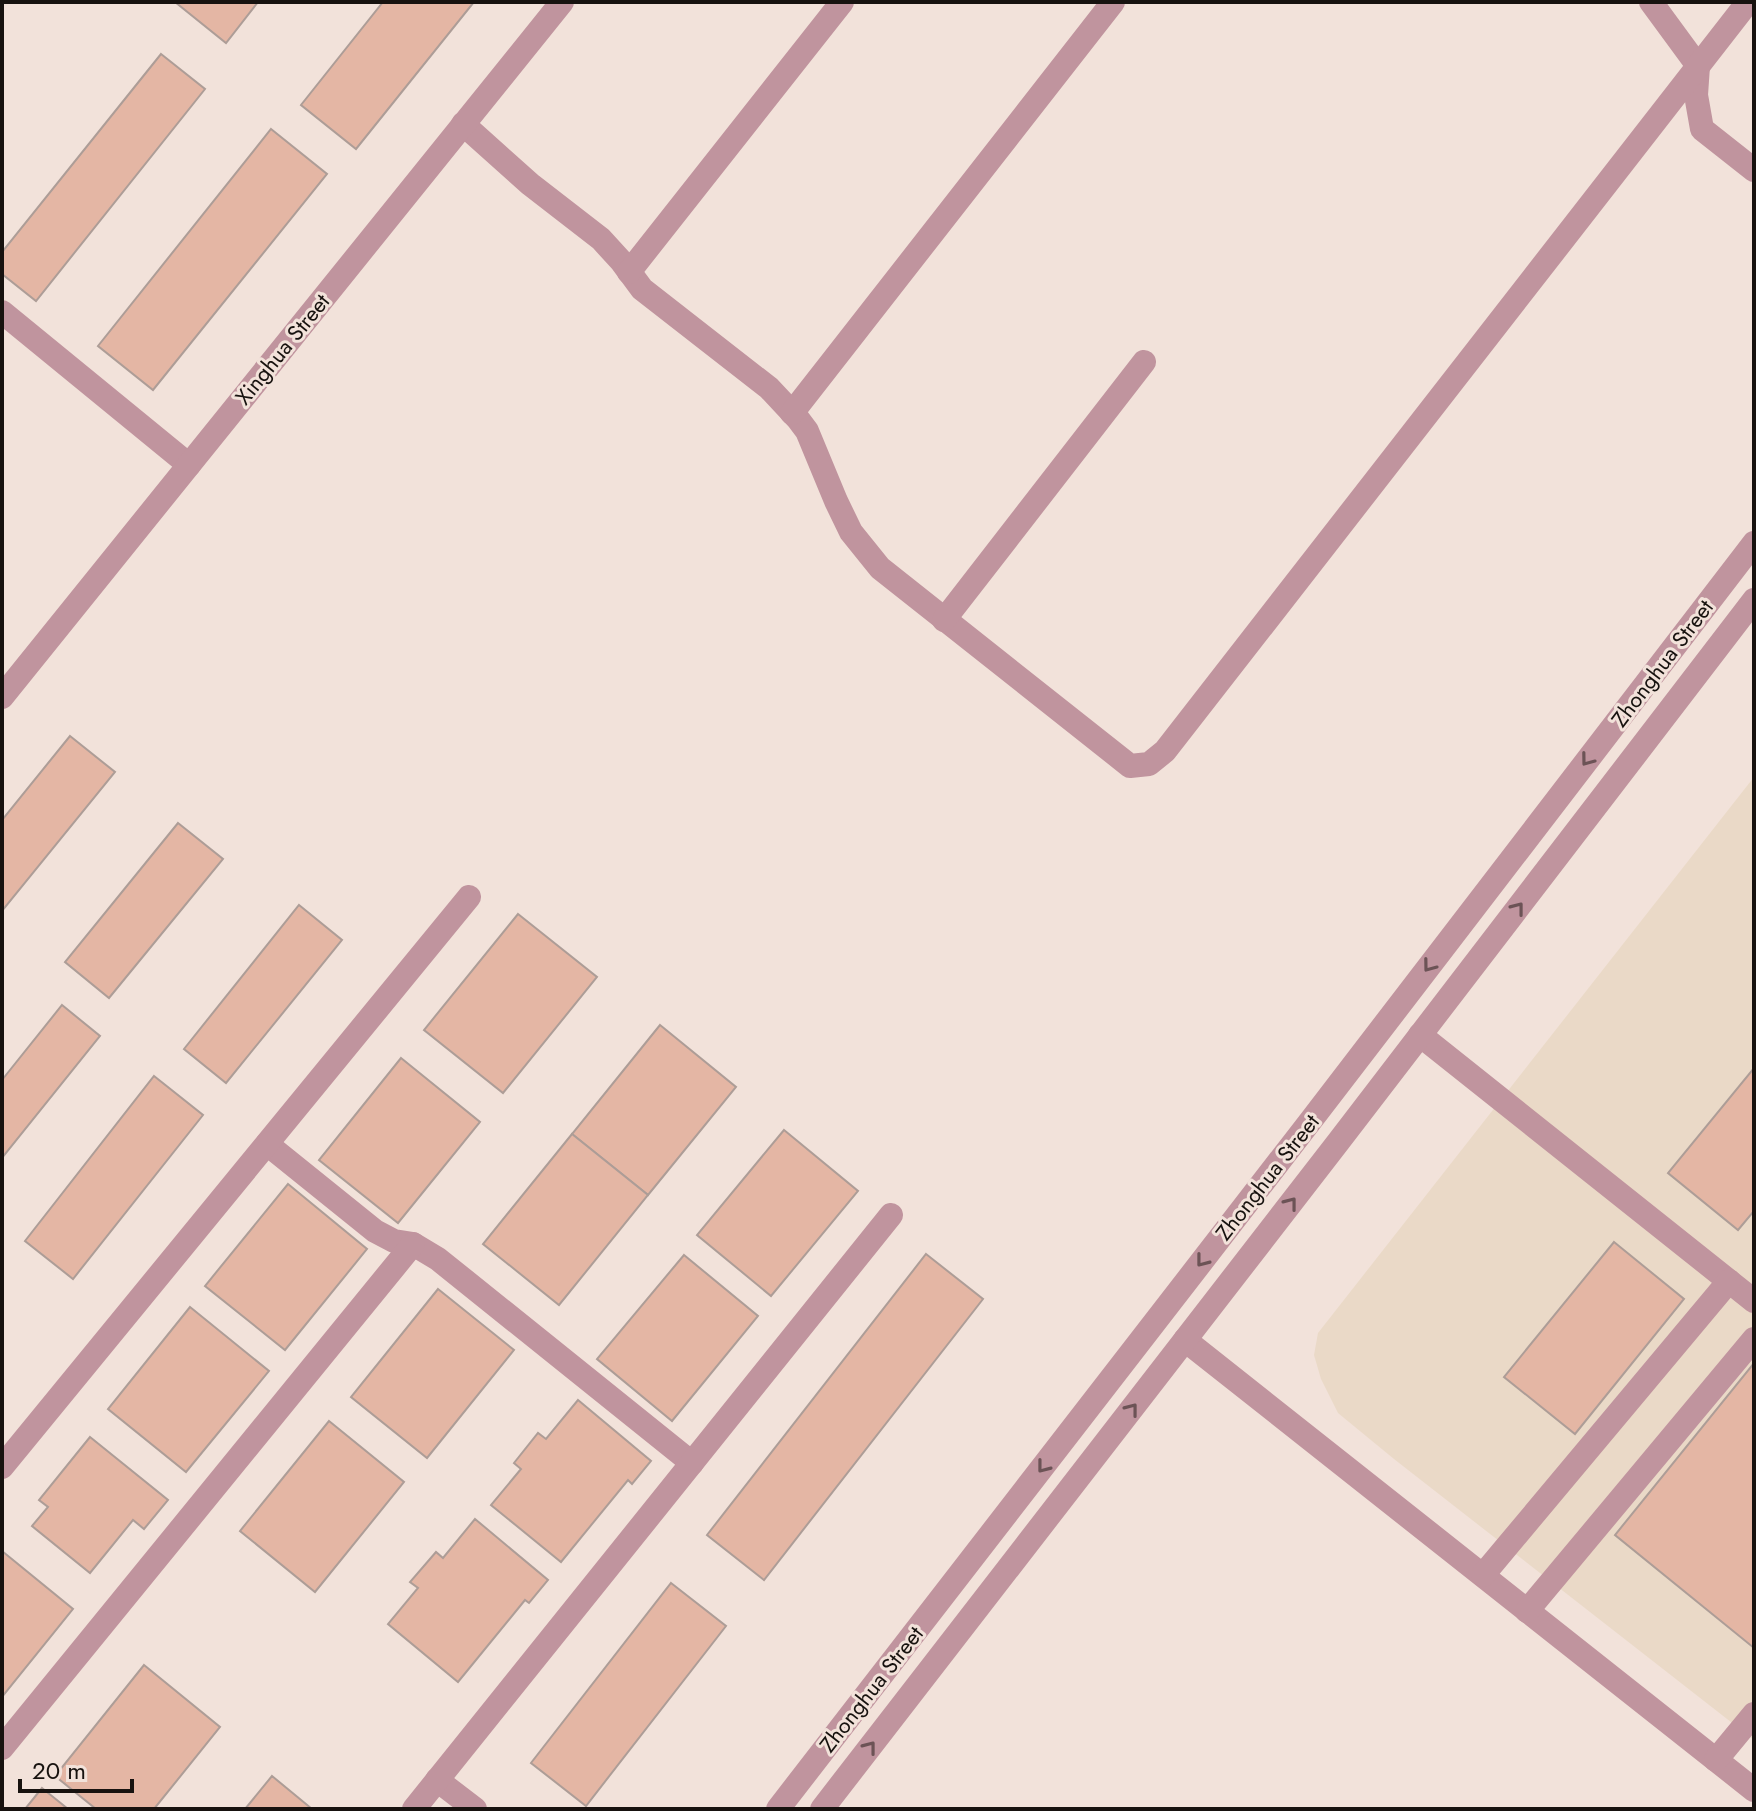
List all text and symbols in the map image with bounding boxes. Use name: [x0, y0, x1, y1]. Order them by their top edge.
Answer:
street label: Xinghua Street: [227, 286, 337, 411]
street label: Zhonghua Street: [1603, 592, 1721, 733]
one-way arrow: [1583, 751, 1597, 766]
one-way arrow: [1508, 902, 1522, 917]
one-way arrow: [1424, 957, 1439, 971]
street label: Zhonghua Street: [1207, 1107, 1327, 1247]
one-way arrow: [1281, 1198, 1296, 1212]
one-way arrow: [1197, 1252, 1212, 1266]
one-way arrow: [1122, 1404, 1137, 1418]
one-way arrow: [1038, 1458, 1053, 1472]
street label: Zhonghua Street: [811, 1619, 931, 1759]
one-way arrow: [860, 1742, 875, 1756]
scale bar: [20, 1743, 132, 1793]
text: 20 m: [32, 1753, 86, 1788]

